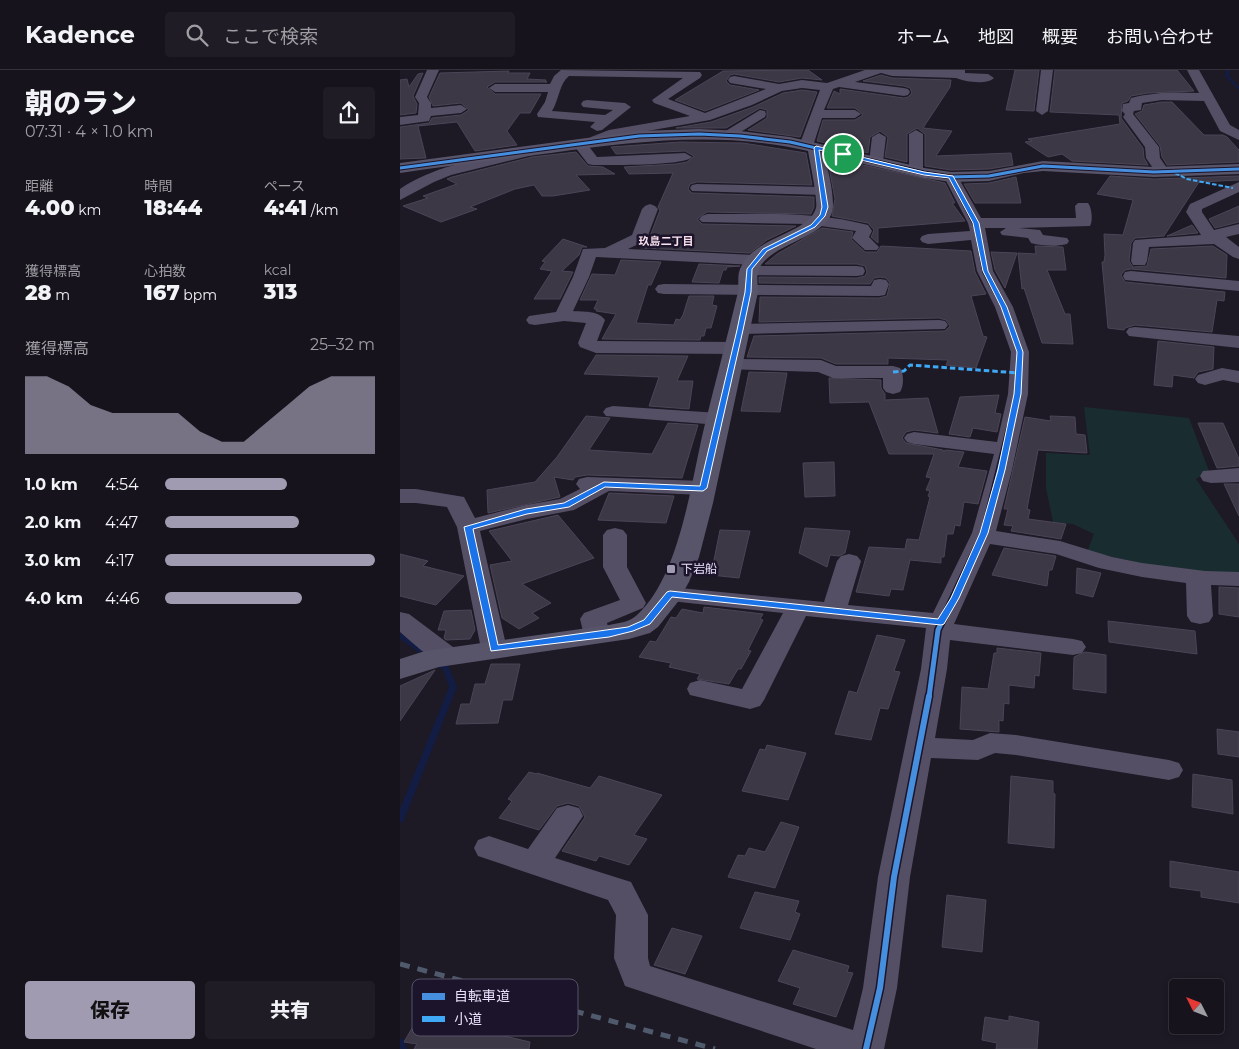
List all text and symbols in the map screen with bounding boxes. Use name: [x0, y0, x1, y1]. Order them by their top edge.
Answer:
search box: [165, 12, 515, 57]
text: Kadence: [25, 20, 135, 49]
icon: search: [183, 21, 211, 49]
text: ここで検索: [223, 25, 318, 48]
text: ホーム: [897, 26, 950, 48]
text: 地図: [978, 26, 1014, 48]
text: 概要: [1042, 26, 1078, 48]
text: お問い合わせ: [1106, 26, 1214, 48]
text: 朝のラン: [25, 86, 137, 120]
button: share: [323, 87, 375, 139]
text: 07:31 · 4 × 1.0 km: [25, 122, 154, 141]
pin: [822, 133, 864, 175]
icon: arrive: [829, 140, 857, 168]
text: 距離: [25, 177, 53, 195]
text: 時間: [144, 177, 172, 195]
text: ペース: [264, 177, 305, 195]
text: 4.00: [25, 195, 75, 220]
text: 18:44: [144, 195, 202, 220]
text: 4:41: [264, 195, 307, 220]
text: km: [75, 201, 101, 219]
text: /km: [307, 201, 339, 219]
district label: 玖島二丁目: [639, 234, 694, 248]
text: kcal: [264, 261, 292, 279]
text: 獲得標高: [25, 262, 81, 280]
text: 心拍数: [144, 262, 186, 280]
text: 313: [264, 279, 298, 304]
text: 28: [25, 280, 52, 305]
text: 167: [144, 280, 180, 305]
text: m: [52, 286, 70, 304]
text: bpm: [180, 286, 217, 304]
text: 25–32 m: [310, 335, 375, 354]
text: 獲得標高: [25, 339, 89, 358]
text: 1.0 km: [25, 475, 78, 494]
text: 4:54: [105, 475, 139, 494]
text: 2.0 km: [25, 513, 81, 532]
text: 4:47: [105, 513, 138, 532]
text: 3.0 km: [25, 551, 81, 570]
text: 4:17: [105, 551, 134, 570]
place label: 下岩船: [681, 561, 717, 576]
marker: 下岩船: [665, 563, 677, 575]
text: 4.0 km: [25, 589, 83, 608]
text: 4:46: [105, 589, 139, 608]
legend: [412, 979, 578, 1036]
north arrow: [1169, 979, 1224, 1034]
map controls: [1169, 979, 1224, 1034]
button: 保存: [25, 981, 195, 1039]
button: 共有: [205, 981, 375, 1039]
text: 自転車道: [454, 987, 510, 1005]
text: 小道: [454, 1010, 482, 1028]

